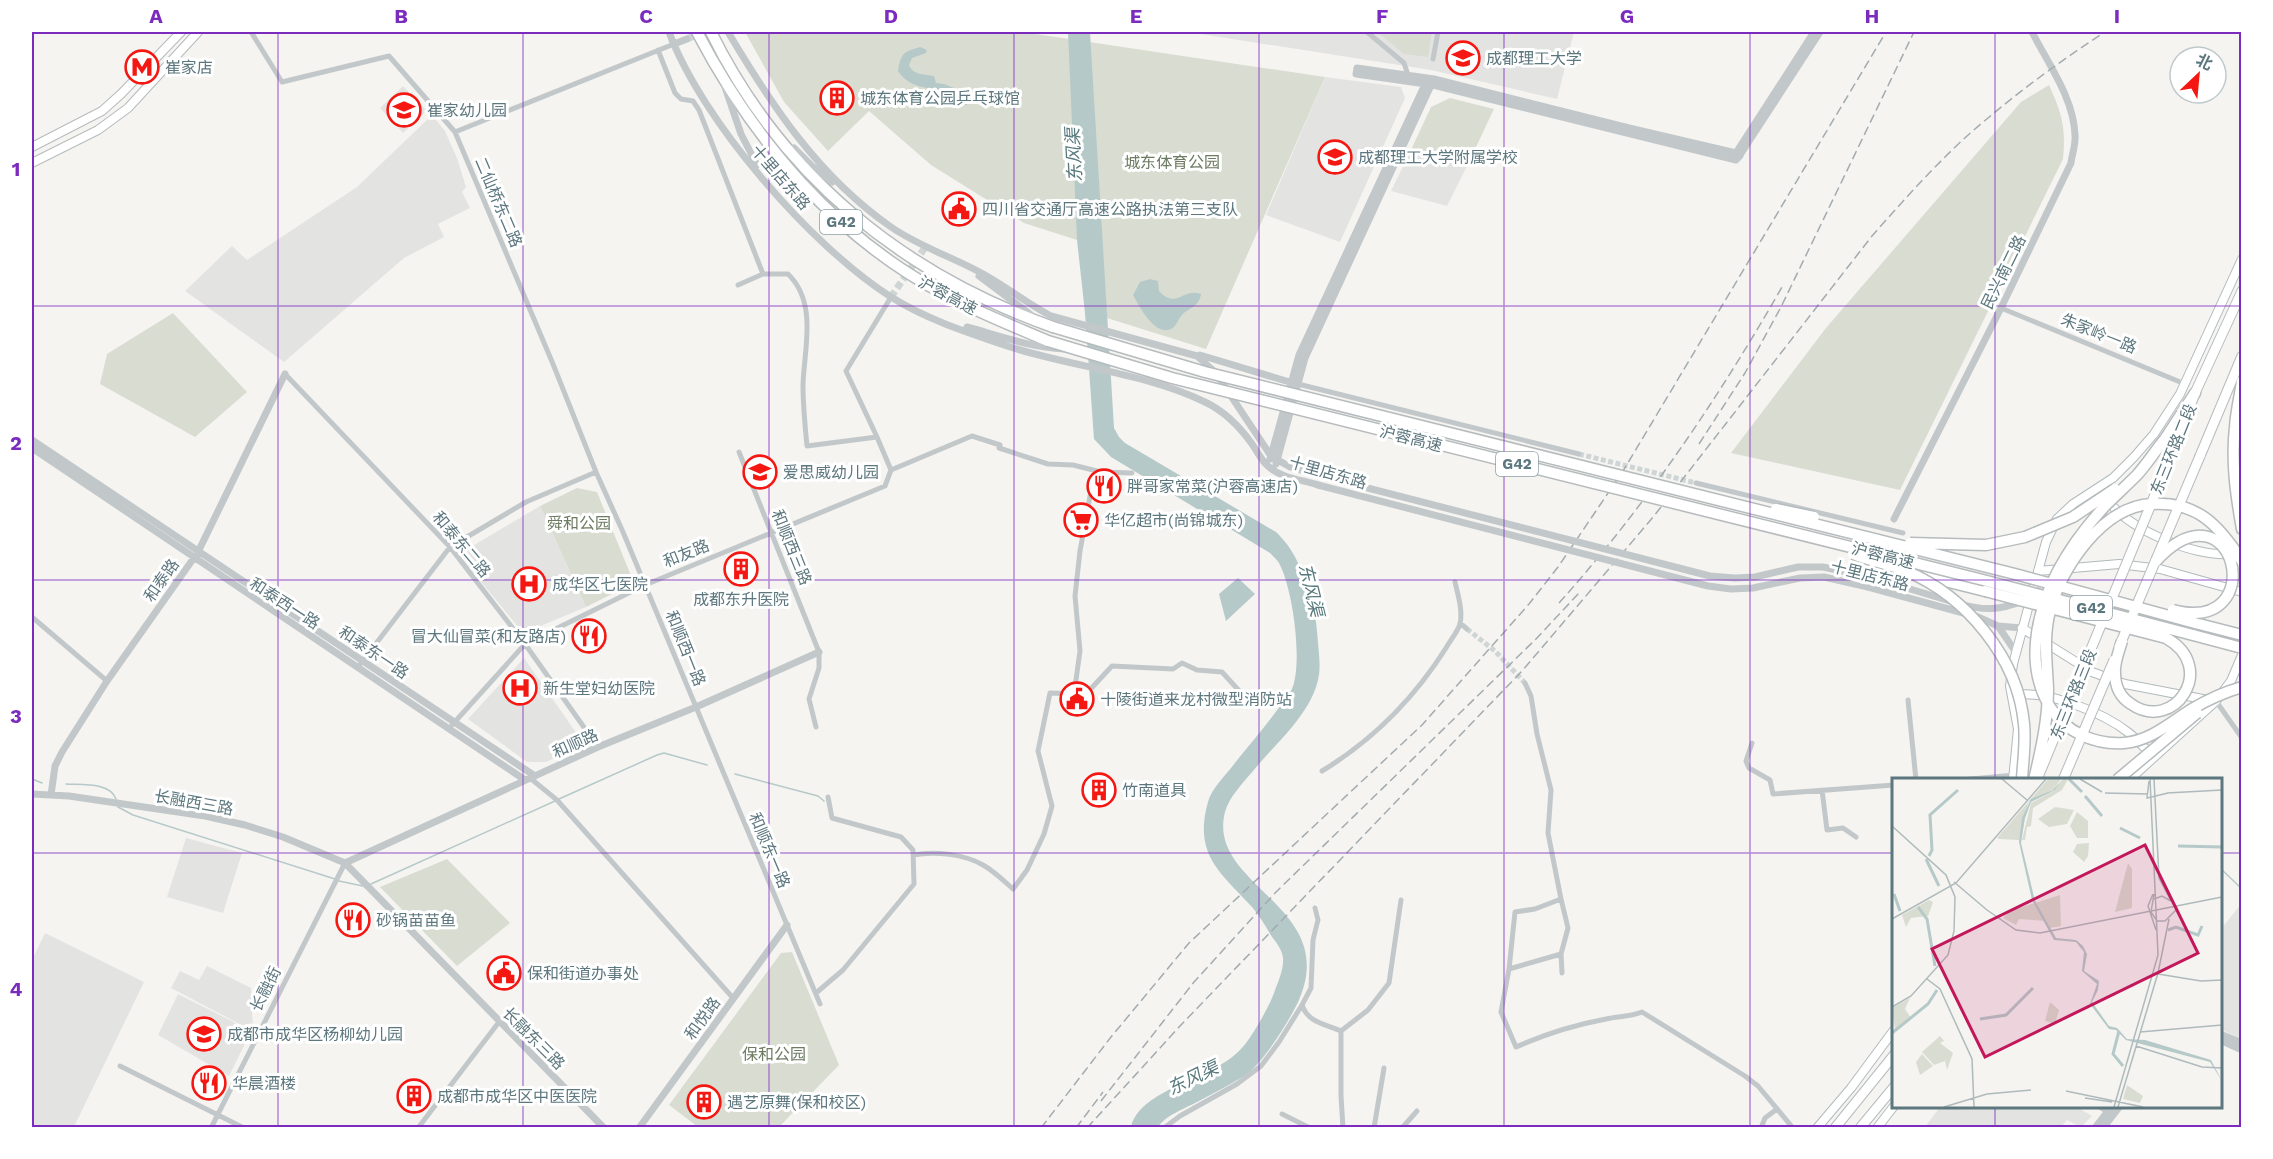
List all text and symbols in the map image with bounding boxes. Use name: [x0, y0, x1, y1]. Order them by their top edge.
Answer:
text: A: [149, 4, 163, 28]
text: B: [394, 4, 408, 28]
text: C: [639, 4, 653, 28]
text: D: [884, 4, 898, 28]
text: E: [1130, 4, 1142, 28]
text: F: [1376, 4, 1388, 28]
text: G: [1620, 4, 1634, 28]
text: H: [1865, 4, 1879, 28]
text: I: [2114, 4, 2120, 28]
school or university icon: 成都理工大学: [1445, 40, 1481, 76]
north arrow: [2168, 45, 2228, 105]
metro station icon: 崔家店: [124, 49, 160, 85]
place label: 成都理工大学: [1486, 49, 1582, 68]
text: 北: [2193, 50, 2216, 74]
place label: 崔家店: [165, 58, 213, 77]
building icon: 城东体育公园乒乓球馆: [819, 80, 855, 116]
place label: 城东体育公园乒乓球馆: [860, 89, 1020, 108]
school or university icon: 崔家幼儿园: [386, 92, 422, 128]
place label: 崔家幼儿园: [427, 101, 507, 120]
water label: 东风渠: [1061, 125, 1085, 183]
school or university icon: 成都理工大学附属学校: [1317, 139, 1353, 175]
street label: 十里店东路: [747, 141, 814, 214]
place label: 成都理工大学附属学校: [1358, 148, 1518, 167]
park label: 城东体育公园: [1124, 153, 1220, 172]
street label: 二仙桥东二路: [471, 154, 526, 250]
text: 1: [12, 157, 20, 181]
public building icon: 四川省交通厅高速公路执法第三支队: [941, 191, 977, 227]
place label: 四川省交通厅高速公路执法第三支队: [982, 200, 1238, 219]
road number: G42: [820, 210, 862, 234]
street label: 民兴南二路: [1977, 232, 2030, 312]
street label: 沪蓉高速: [915, 272, 980, 319]
street label: 朱家岭一路: [2058, 310, 2139, 357]
street label: 东三环路二段: [2147, 401, 2200, 497]
street label: 沪蓉高速: [1378, 422, 1444, 455]
text: 2: [10, 431, 22, 455]
street label: 十里店东路: [1287, 452, 1369, 493]
road number: G42: [1496, 452, 1538, 476]
school or university icon: 爱思威幼儿园: [742, 454, 778, 490]
place label: 爱思威幼儿园: [783, 463, 879, 482]
restaurant icon: 胖哥家常菜(沪蓉高速店): [1086, 468, 1122, 504]
place label: 胖哥家常菜(沪蓉高速店): [1127, 477, 1298, 496]
supermarket icon: 华亿超市(尚锦城东): [1063, 502, 1099, 538]
street label: 和顺西三路: [768, 507, 815, 588]
street label: 和泰东二路: [429, 508, 495, 581]
place label: 华亿超市(尚锦城东): [1104, 511, 1243, 530]
park label: 舜和公园: [547, 514, 611, 533]
street label: 和友路: [660, 536, 712, 571]
street label: 沪蓉高速: [1850, 539, 1916, 572]
building icon: 成都东升医院: [723, 551, 759, 587]
street label: 和泰路: [140, 555, 183, 605]
street label: 十里店东路: [1829, 557, 1911, 594]
water label: 东风渠: [1295, 561, 1329, 622]
hospital icon: 成华区七医院: [511, 566, 547, 602]
street label: 和泰西一路: [246, 574, 323, 633]
place label: 成华区七医院: [552, 575, 648, 594]
place label: 成都东升医院: [693, 590, 789, 609]
road number: G42: [2070, 596, 2112, 620]
street label: 和顺西一路: [662, 608, 709, 689]
restaurant icon: 冒大仙冒菜(和友路店): [571, 618, 607, 654]
street label: 和泰东一路: [335, 622, 412, 683]
place label: 冒大仙冒菜(和友路店): [411, 627, 566, 646]
street label: 东三环路三段: [2047, 646, 2100, 742]
hospital icon: 新生堂妇幼医院: [502, 670, 538, 706]
place label: 新生堂妇幼医院: [543, 679, 655, 698]
public building icon: 十陵街道来龙村微型消防站: [1059, 681, 1095, 717]
place label: 十陵街道来龙村微型消防站: [1100, 690, 1292, 709]
text: 3: [10, 704, 22, 728]
street label: 和顺路: [549, 725, 601, 762]
building icon: 竹南道具: [1081, 772, 1117, 808]
inset map: [1892, 778, 2222, 1108]
place label: 竹南道具: [1122, 781, 1186, 800]
street label: 长融西三路: [153, 786, 235, 819]
street label: 和顺东一路: [745, 810, 794, 891]
restaurant icon: 砂锅苗苗鱼: [335, 902, 371, 938]
place label: 砂锅苗苗鱼: [376, 911, 456, 930]
public building icon: 保和街道办事处: [486, 955, 522, 991]
street label: 长融街: [246, 964, 285, 1015]
place label: 保和街道办事处: [527, 964, 639, 983]
text: 4: [10, 977, 23, 1001]
street label: 和悦路: [681, 993, 724, 1043]
street label: 长融东三路: [499, 1003, 569, 1073]
school or university icon: 成都市成华区杨柳幼儿园: [186, 1016, 222, 1052]
place label: 成都市成华区杨柳幼儿园: [227, 1025, 403, 1044]
park label: 保和公园: [742, 1045, 806, 1064]
water label: 东风渠: [1164, 1055, 1224, 1099]
restaurant icon: 华晨酒楼: [191, 1065, 227, 1101]
place label: 华晨酒楼: [232, 1074, 296, 1093]
building icon: 成都市成华区中医医院: [396, 1078, 432, 1114]
building icon: 遇艺原舞(保和校区): [686, 1084, 722, 1120]
place label: 成都市成华区中医医院: [437, 1087, 597, 1106]
place label: 遇艺原舞(保和校区): [727, 1093, 866, 1112]

